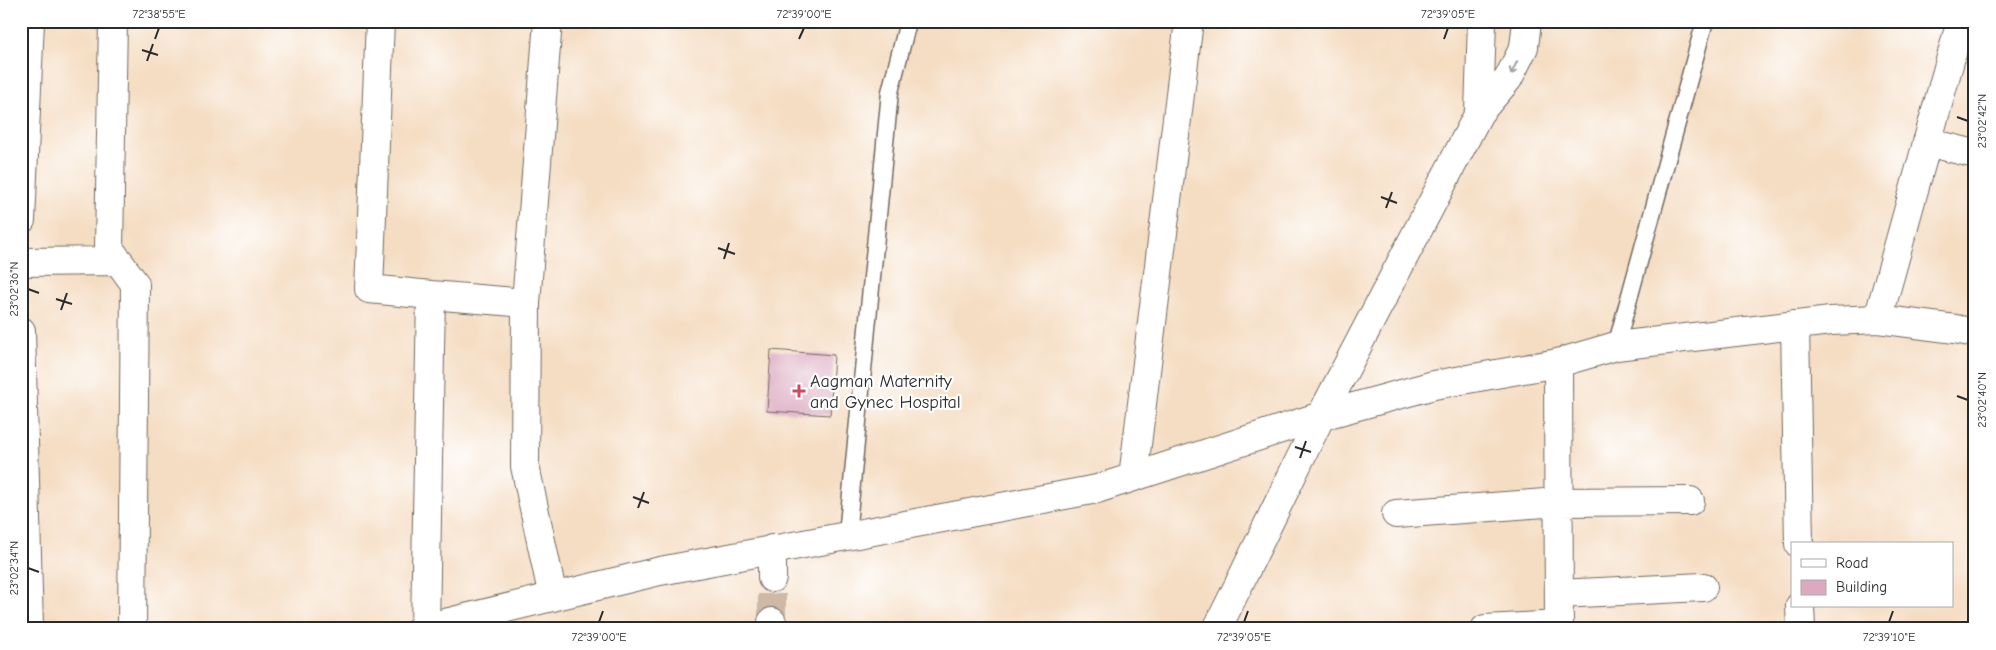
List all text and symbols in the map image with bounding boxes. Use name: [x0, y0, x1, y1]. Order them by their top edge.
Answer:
text: 72°38'55"E: [132, 7, 186, 21]
text: 72°39'00"E: [777, 7, 831, 21]
text: 72°39'05"E: [1421, 7, 1475, 21]
one-way arrow: [1509, 60, 1519, 75]
text: 23°02'42"N: [1975, 94, 1989, 148]
text: 23°02'36"N: [7, 261, 21, 317]
place label: Aagman Maternity and Gynec Hospital: [810, 371, 961, 413]
text: 23°02'40"N: [1975, 372, 1989, 428]
marker: Aagman Maternity and Gynec Hospital: [792, 384, 806, 398]
text: 23°02'34"N: [7, 541, 21, 595]
legend: [1791, 542, 1954, 608]
text: Road: [1836, 554, 1868, 572]
text: Building: [1836, 578, 1887, 596]
text: 72°39'00"E: [572, 630, 626, 644]
text: 72°39'05"E: [1217, 630, 1271, 644]
text: 72°39'10"E: [1863, 630, 1915, 644]

